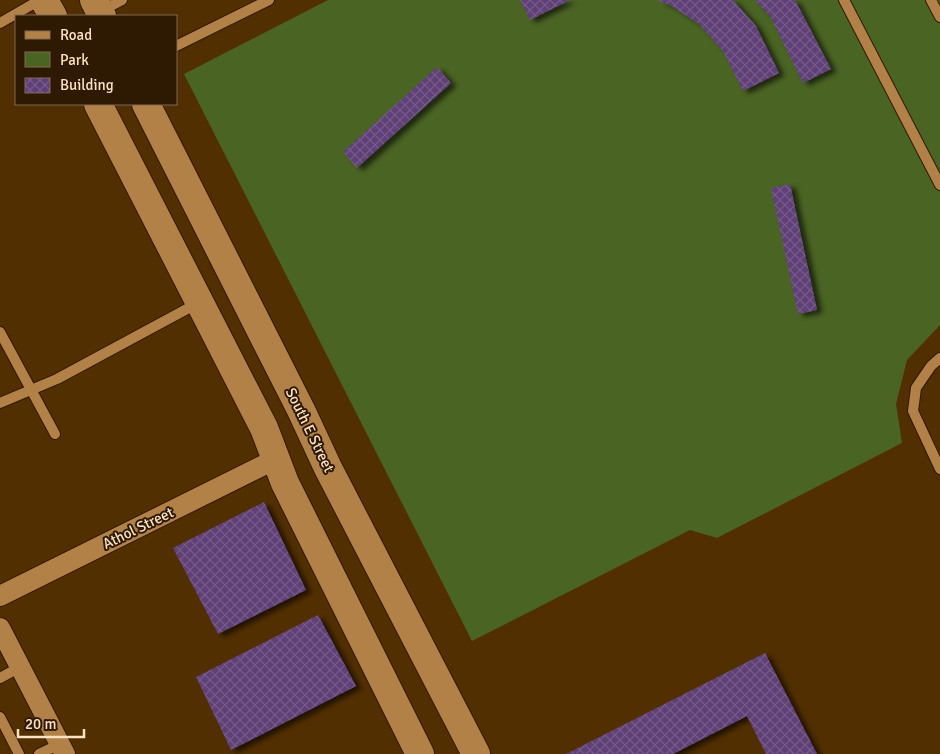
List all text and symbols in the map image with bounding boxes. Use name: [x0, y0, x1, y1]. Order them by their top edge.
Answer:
legend: [15, 15, 178, 105]
text: Road: [60, 26, 92, 44]
text: Park: [60, 51, 89, 69]
text: Building: [60, 76, 114, 94]
street label: South E Street: [282, 385, 338, 475]
street label: Athol Street: [99, 503, 177, 553]
scale bar: [18, 706, 84, 738]
text: 20 m: [25, 715, 56, 733]

